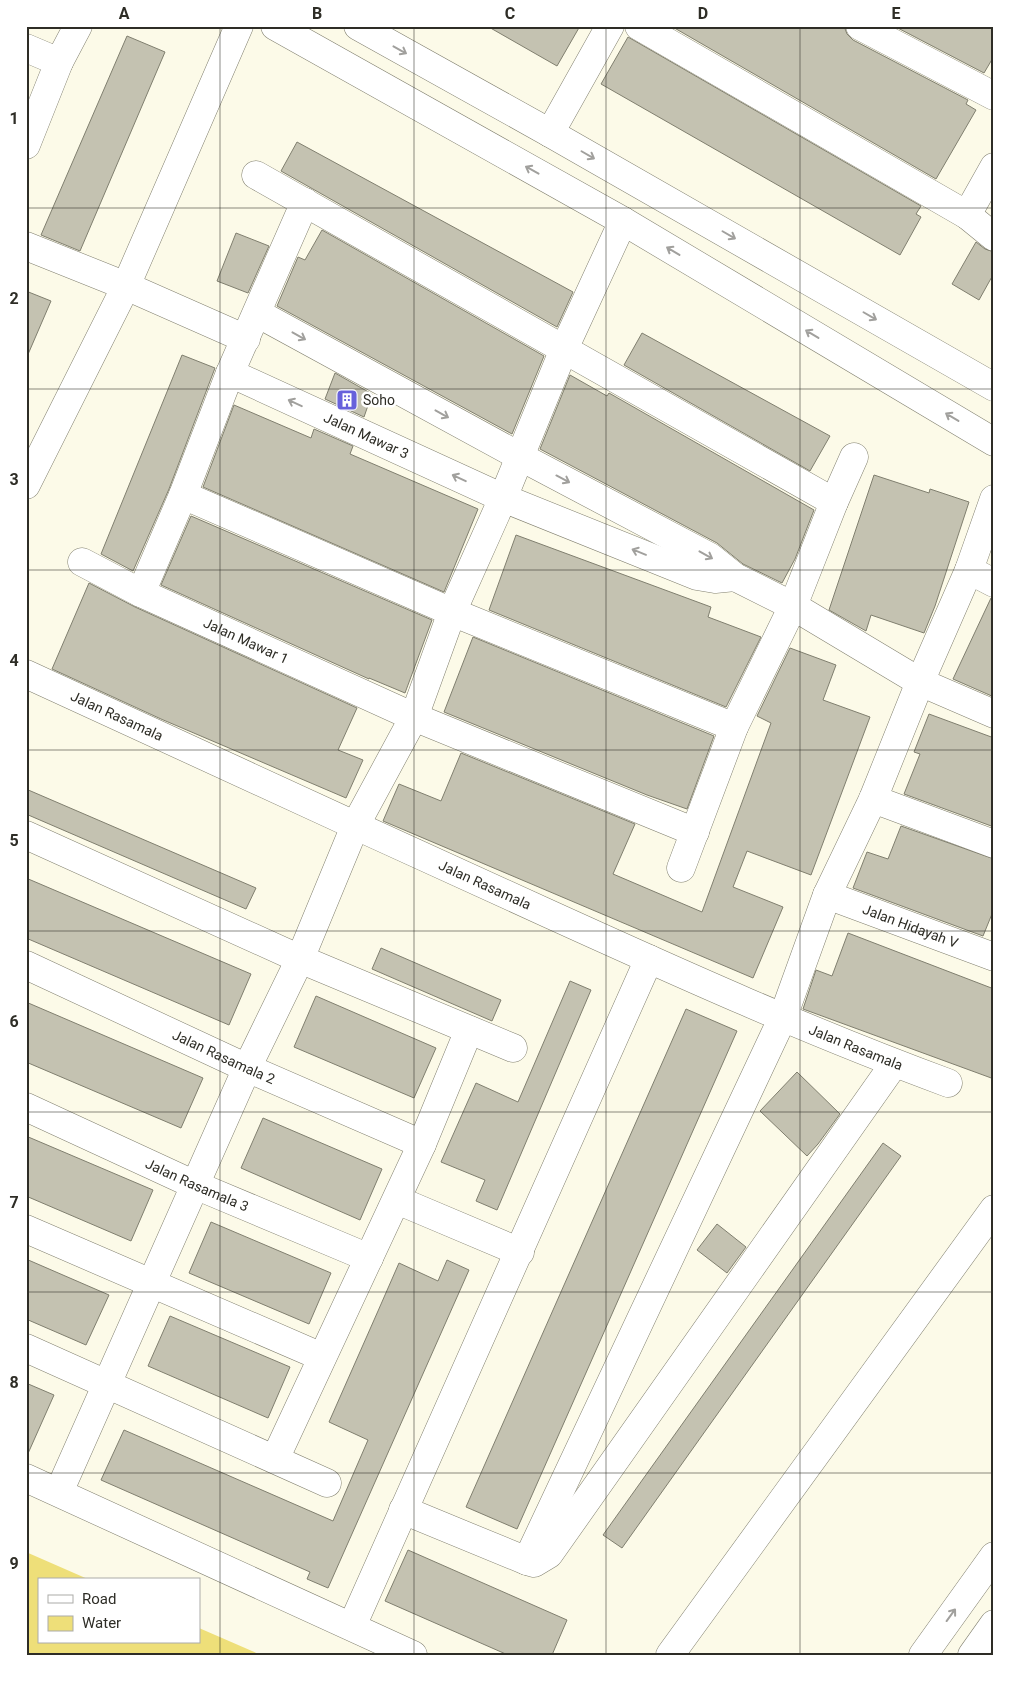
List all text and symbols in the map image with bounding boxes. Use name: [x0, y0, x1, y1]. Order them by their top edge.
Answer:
text: A: [119, 4, 130, 23]
text: B: [312, 4, 322, 23]
text: C: [505, 4, 515, 23]
text: D: [698, 4, 708, 23]
text: E: [892, 4, 901, 23]
one-way arrow: [393, 45, 408, 55]
text: 1: [9, 109, 19, 128]
one-way arrow: [580, 150, 595, 160]
one-way arrow: [524, 165, 539, 175]
one-way arrow: [721, 231, 736, 241]
one-way arrow: [666, 245, 680, 255]
text: 2: [9, 289, 19, 308]
one-way arrow: [862, 312, 877, 322]
one-way arrow: [806, 328, 820, 338]
one-way arrow: [292, 332, 306, 342]
building icon: Soho: [335, 388, 359, 412]
place label: Soho: [363, 392, 395, 408]
one-way arrow: [288, 397, 303, 407]
street label: Jalan Mawar 3: [321, 409, 411, 462]
one-way arrow: [434, 410, 449, 419]
one-way arrow: [945, 411, 959, 421]
text: 3: [9, 470, 19, 489]
one-way arrow: [452, 472, 467, 482]
one-way arrow: [555, 474, 570, 484]
one-way arrow: [631, 547, 646, 556]
one-way arrow: [698, 551, 713, 561]
street label: Jalan Mawar 1: [201, 614, 291, 667]
text: 4: [9, 651, 19, 670]
street label: Jalan Rasamala: [68, 688, 166, 744]
text: 5: [9, 831, 19, 850]
street label: Jalan Rasamala: [436, 857, 534, 913]
street label: Jalan Hidayah V: [860, 901, 961, 951]
text: 6: [9, 1012, 19, 1031]
street label: Jalan Rasamala: [807, 1021, 905, 1073]
street label: Jalan Rasamala 2: [170, 1026, 278, 1087]
street label: Jalan Rasamala 3: [143, 1155, 251, 1215]
text: 7: [9, 1193, 19, 1212]
text: 8: [9, 1373, 19, 1392]
text: 9: [9, 1554, 19, 1573]
legend: [38, 1578, 200, 1644]
text: Road: [82, 1590, 116, 1608]
one-way arrow: [946, 1608, 956, 1622]
text: Water: [82, 1614, 121, 1632]

